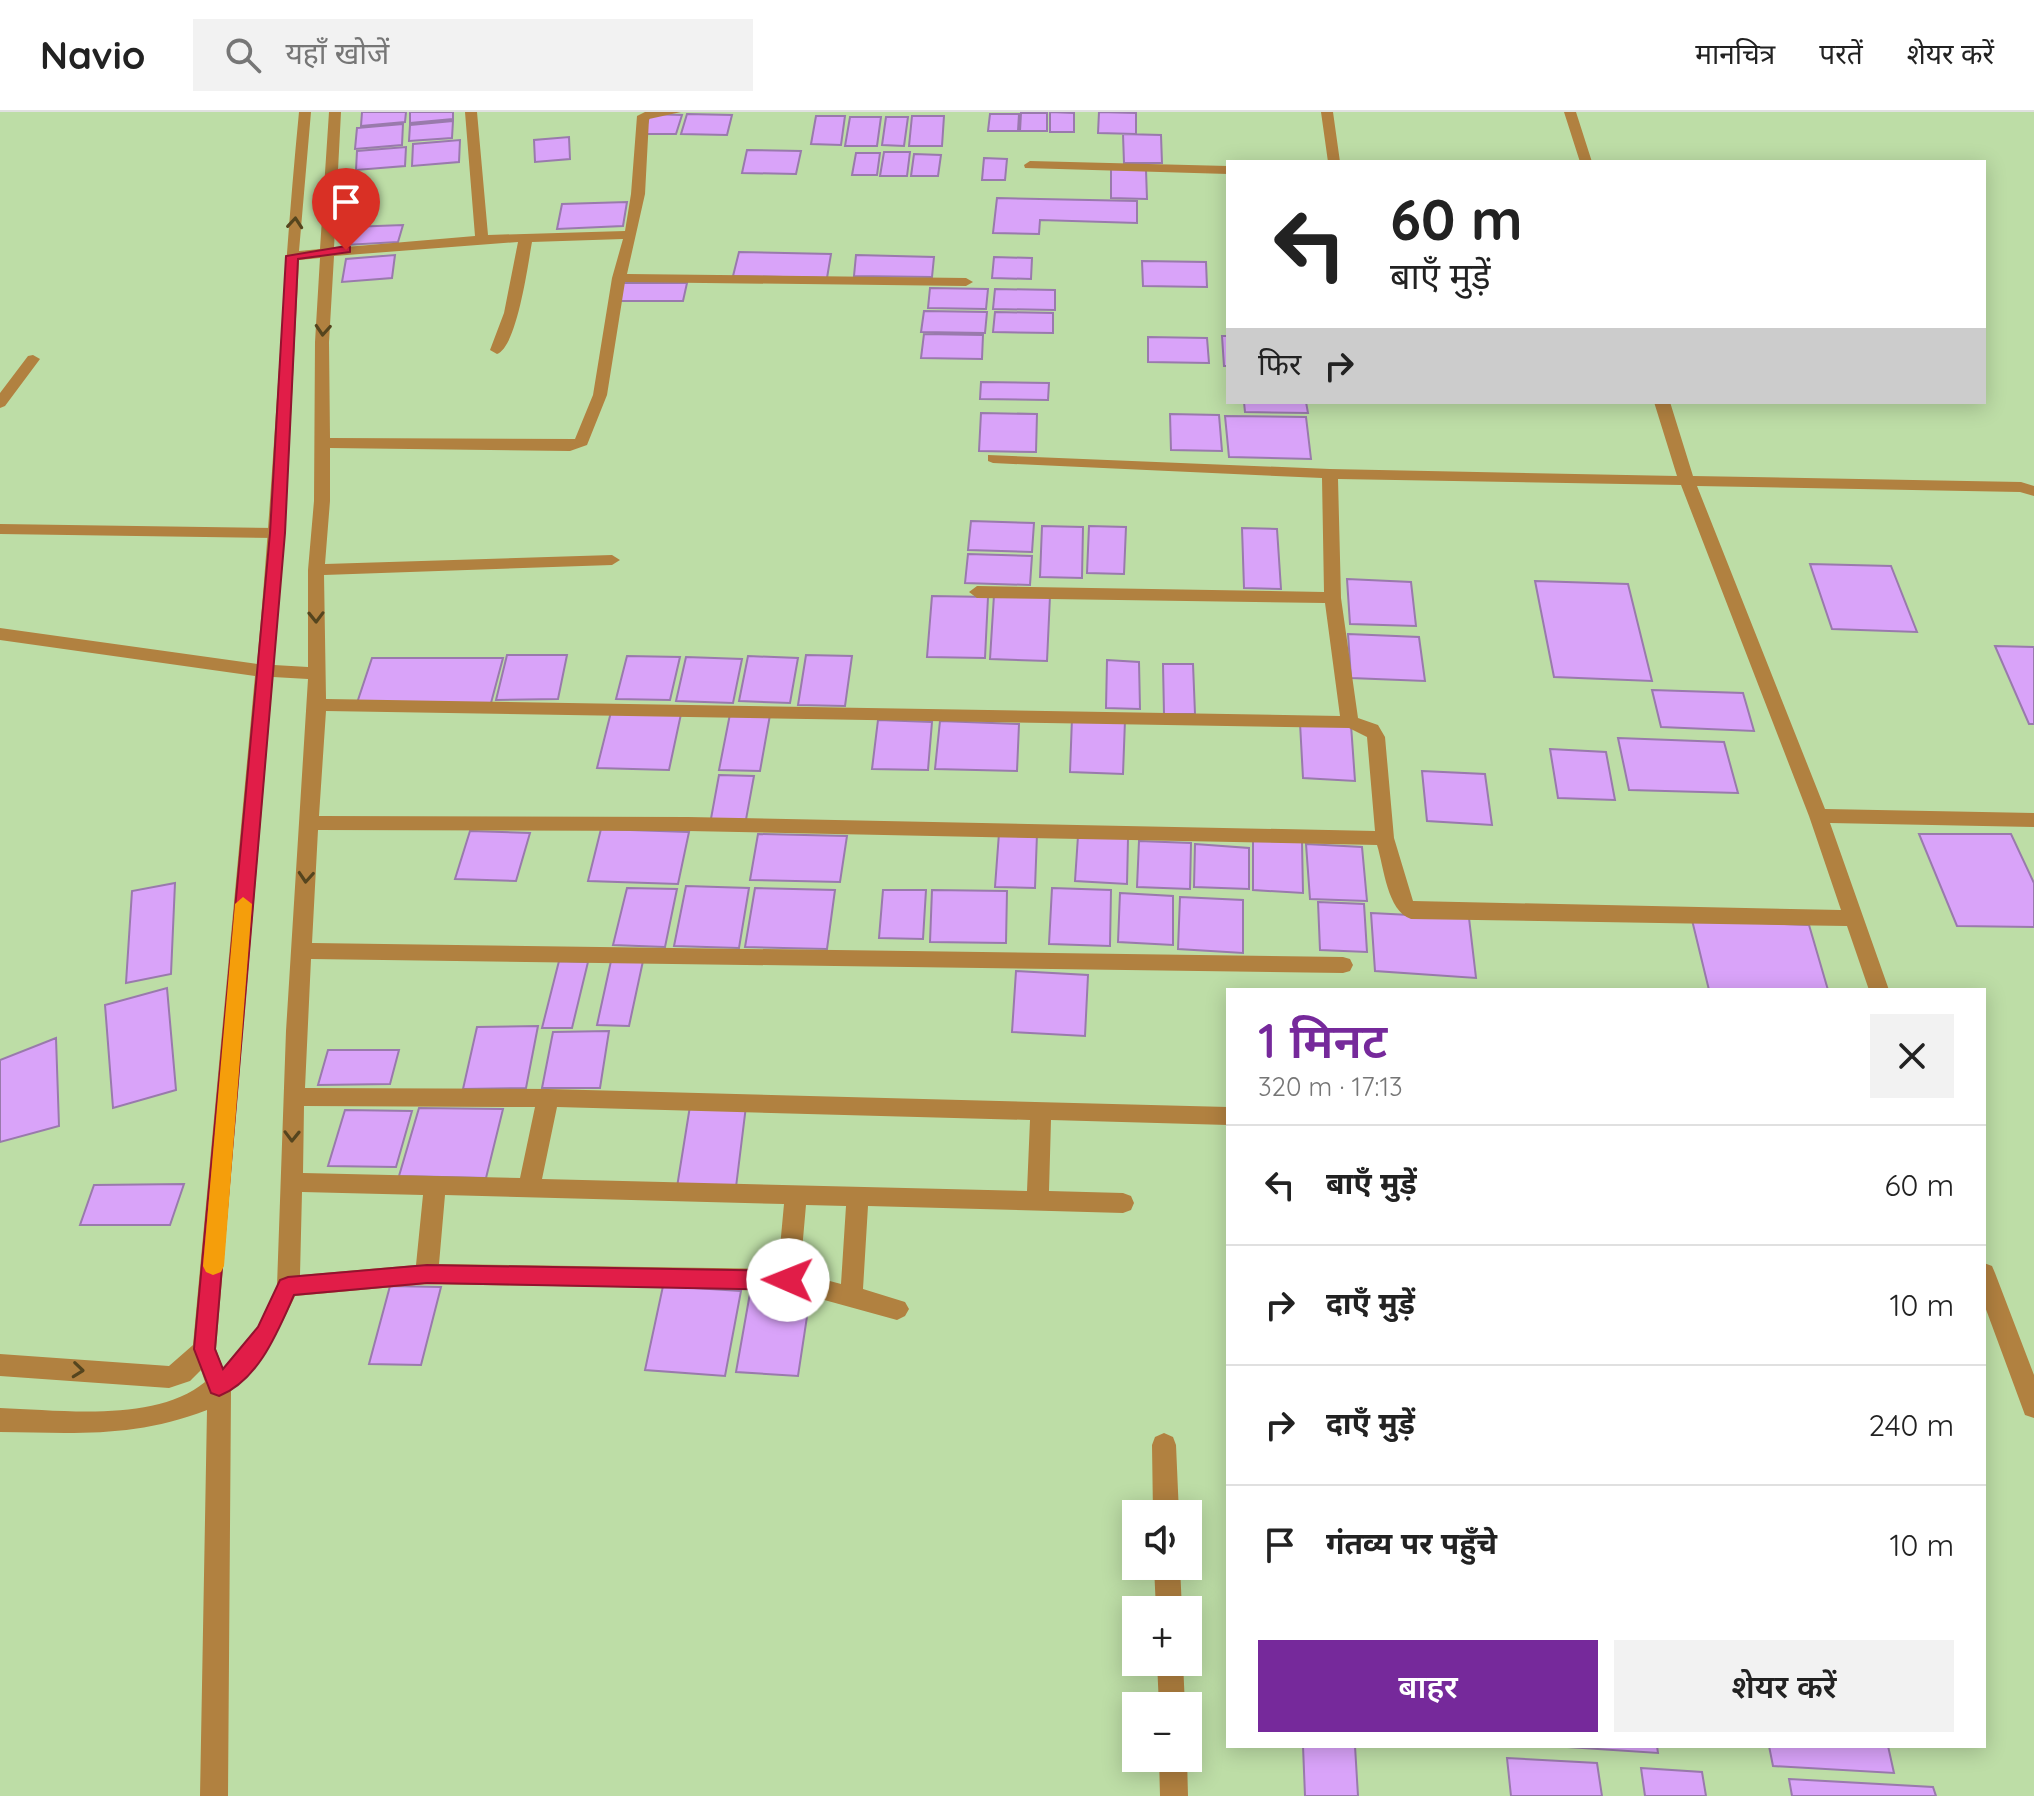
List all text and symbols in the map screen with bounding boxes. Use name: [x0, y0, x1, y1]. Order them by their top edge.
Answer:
search box: [193, 19, 753, 91]
text: Navio: [40, 31, 145, 79]
icon: search: [221, 33, 265, 77]
text: यहाँ खोजें: [285, 34, 389, 72]
text: मानचित्र: [1695, 36, 1775, 71]
text: परतें: [1819, 36, 1863, 71]
text: शेयर करें: [1907, 36, 1994, 71]
pin: [312, 168, 380, 250]
icon: arrive: [324, 180, 368, 224]
text: 60 m: [1390, 184, 1523, 254]
icon: left: [1258, 192, 1362, 296]
one-way arrow: [286, 216, 303, 229]
text: बाएँ मुड़ें: [1390, 253, 1490, 298]
one-way arrow: [315, 324, 332, 337]
icon: right: [1317, 344, 1361, 388]
text: फिर: [1258, 345, 1301, 383]
one-way arrow: [307, 611, 325, 624]
one-way arrow: [298, 871, 315, 884]
text: 1 मिनट: [1258, 1010, 1387, 1070]
button: close: [1870, 1014, 1954, 1098]
text: 320 m · 17:13: [1258, 1070, 1403, 1103]
one-way arrow: [284, 1130, 301, 1143]
icon: left: [1258, 1163, 1302, 1207]
text: बाएँ मुड़ें: [1326, 1164, 1417, 1202]
text: 60 m: [1884, 1166, 1954, 1204]
position arrow: [746, 1238, 830, 1322]
icon: right: [1258, 1283, 1302, 1327]
text: दाएँ मुड़ें: [1326, 1284, 1415, 1322]
text: 10 m: [1890, 1286, 1954, 1324]
one-way arrow: [72, 1361, 85, 1378]
icon: right: [1258, 1403, 1302, 1447]
text: दाएँ मुड़ें: [1326, 1404, 1415, 1442]
text: 240 m: [1869, 1406, 1954, 1444]
map controls: [1122, 1500, 1202, 1772]
button: sound: [1122, 1500, 1202, 1580]
icon: arrive: [1258, 1523, 1302, 1567]
text: गंतव्य पर पहुँचे: [1326, 1524, 1497, 1562]
text: 10 m: [1890, 1526, 1954, 1564]
button: +: [1122, 1596, 1202, 1676]
button: बाहर: [1258, 1640, 1598, 1732]
button: शेयर करें: [1614, 1640, 1954, 1732]
button: −: [1122, 1692, 1202, 1772]

